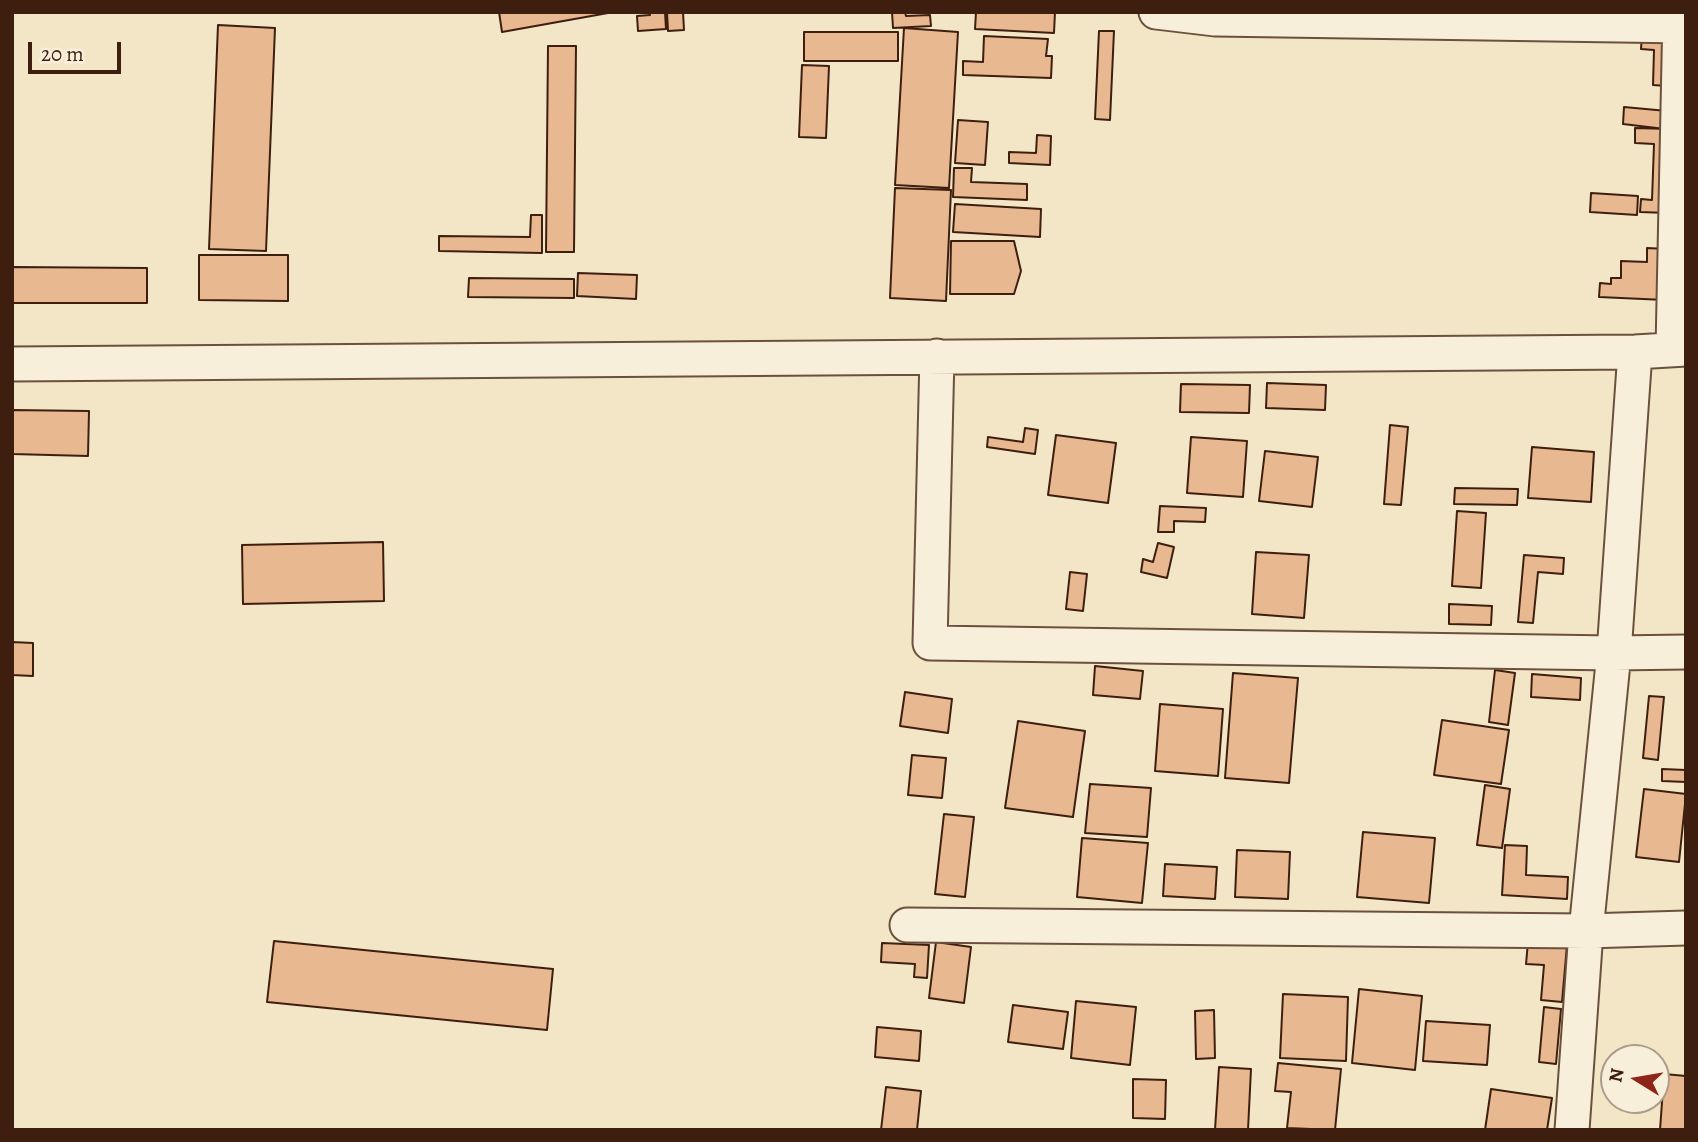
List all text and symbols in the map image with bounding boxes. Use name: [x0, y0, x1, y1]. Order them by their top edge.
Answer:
scale bar: [32, 28, 124, 72]
text: 20 m: [41, 40, 84, 68]
north arrow: [1600, 1044, 1670, 1114]
text: N: [1602, 1066, 1630, 1085]

